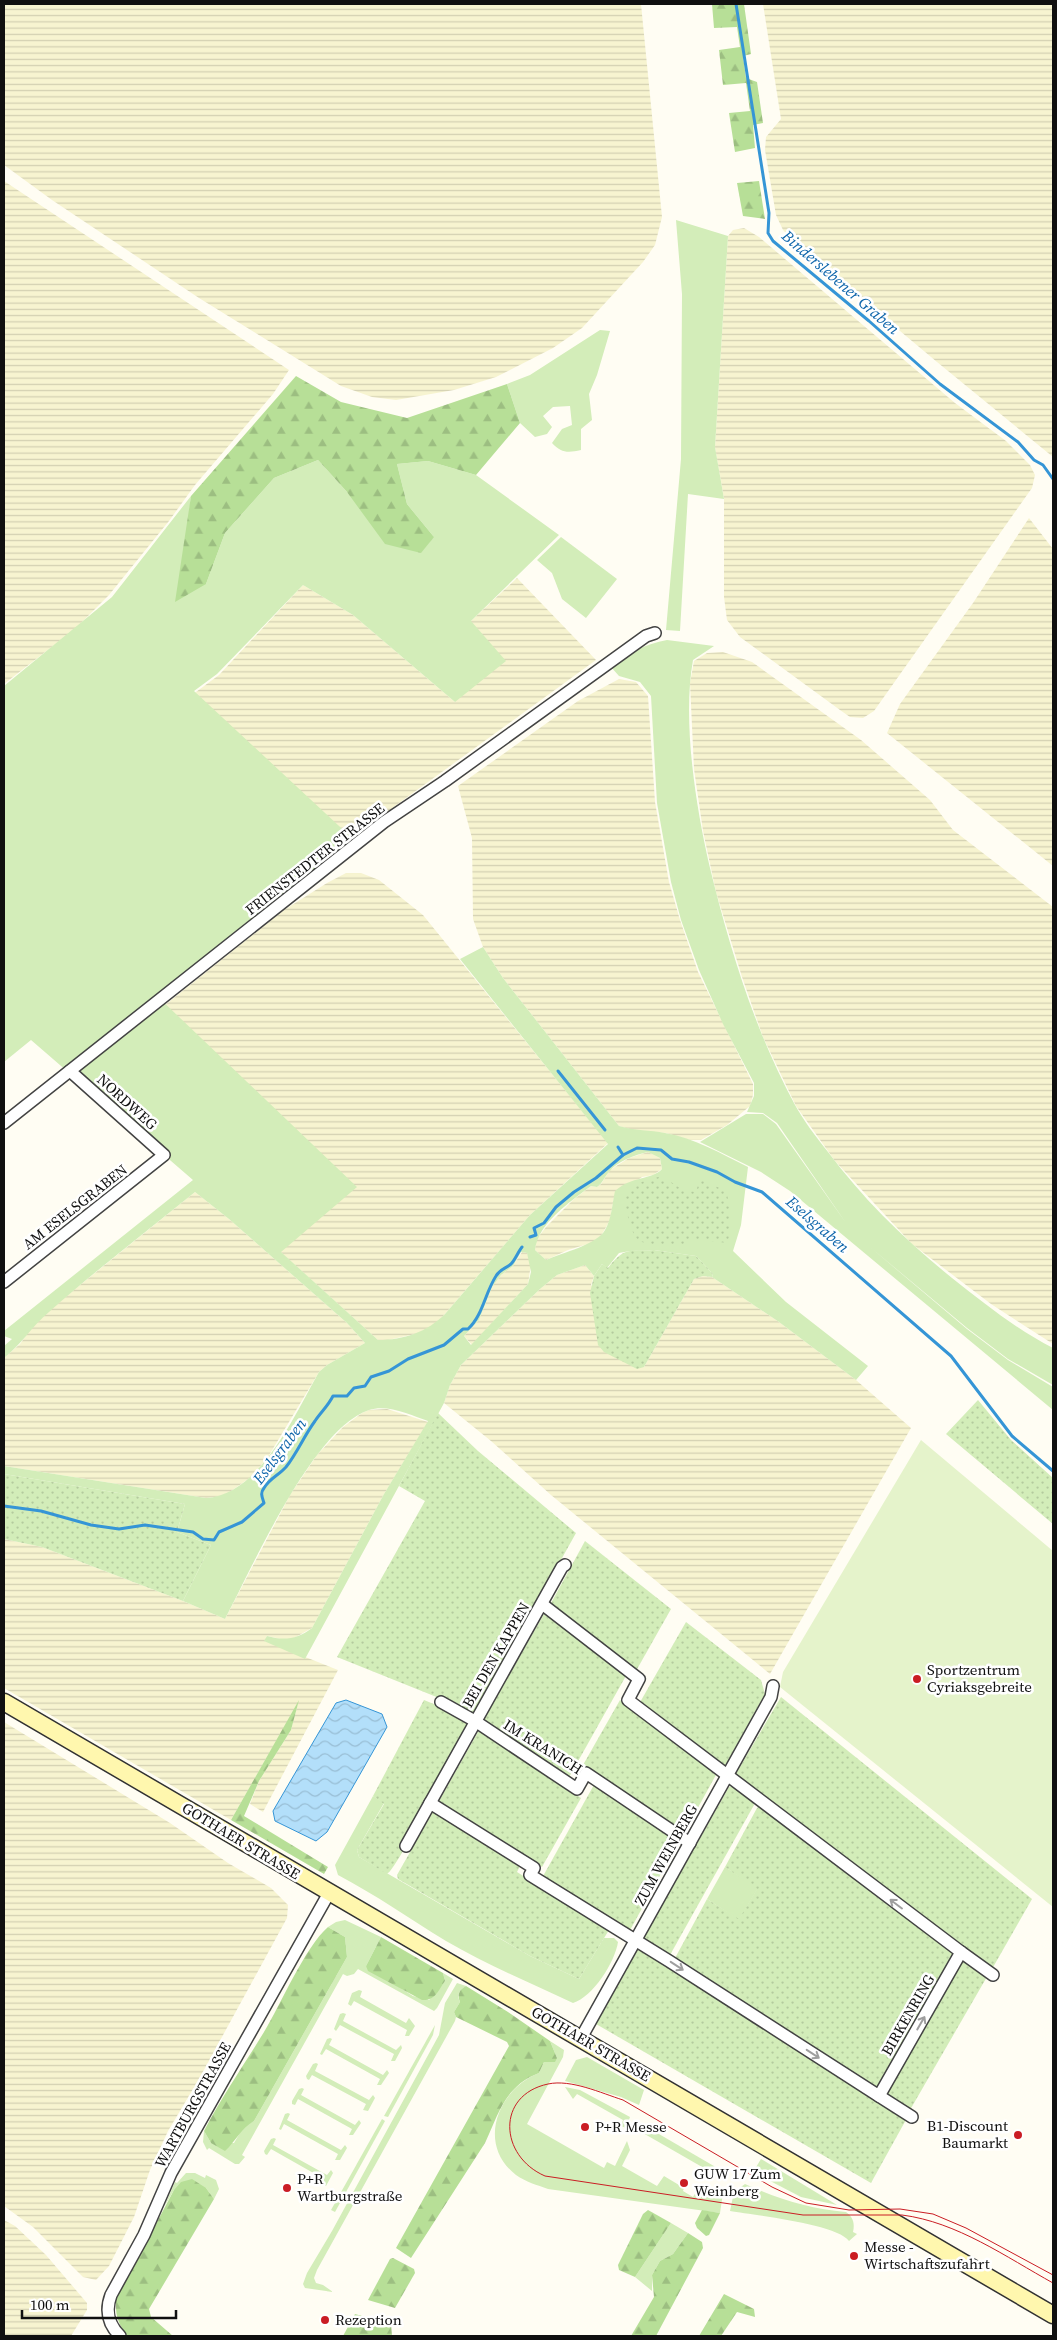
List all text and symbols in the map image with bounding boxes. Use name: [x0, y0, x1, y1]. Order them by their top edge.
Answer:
water label: Binderslebener Graben: [777, 224, 905, 339]
street label: FRIENSTEDTER STRASSE: [241, 797, 389, 920]
street label: NORDWEG: [93, 1069, 162, 1134]
street label: AM ESELSGRABEN: [18, 1159, 131, 1254]
water label: Eselsgraben: [781, 1190, 854, 1258]
water label: Eselsgraben: [246, 1414, 311, 1489]
street label: BEI DEN KAPPEN: [457, 1598, 534, 1711]
place label: Sportzentrum Cyriaksgebreite: [927, 1659, 1032, 1697]
marker: Sportzentrum Cyriaksgebreite: [911, 1673, 923, 1685]
street label: IM KRANICH: [500, 1714, 587, 1779]
street label: GOTHAER STRASSE: [178, 1797, 304, 1884]
street label: ZUM WEINBERG: [629, 1800, 702, 1909]
one-way arrow: [890, 1898, 903, 1909]
one-way arrow: [669, 1961, 683, 1971]
street label: BIRKENRING: [876, 1970, 939, 2059]
street label: GOTHAER STRASSE: [528, 2001, 655, 2086]
one-way arrow: [916, 2016, 926, 2030]
street label: WARTBURGSTRASSE: [149, 2038, 236, 2171]
one-way arrow: [806, 2049, 820, 2059]
place label: B1-Discount Baumarkt: [927, 2115, 1008, 2153]
place label: P+R Messe: [595, 2116, 667, 2137]
marker: P+R Messe: [579, 2121, 591, 2133]
marker: B1-Discount Baumarkt: [1012, 2129, 1024, 2141]
place label: GUW 17 Zum Weinberg: [694, 2163, 781, 2201]
place label: P+R Wartburgstraße: [297, 2168, 403, 2206]
marker: GUW 17 Zum Weinberg: [678, 2177, 690, 2189]
marker: P+R Wartburgstraße: [281, 2182, 293, 2194]
place label: Messe - Wirtschaftszufahrt: [864, 2236, 990, 2274]
marker: Messe - Wirtschaftszufahrt: [848, 2250, 860, 2262]
scale bar: [22, 2288, 176, 2320]
text: 100 m: [30, 2294, 70, 2315]
place label: Rezeption: [335, 2309, 402, 2330]
marker: Rezeption: [319, 2314, 331, 2326]

